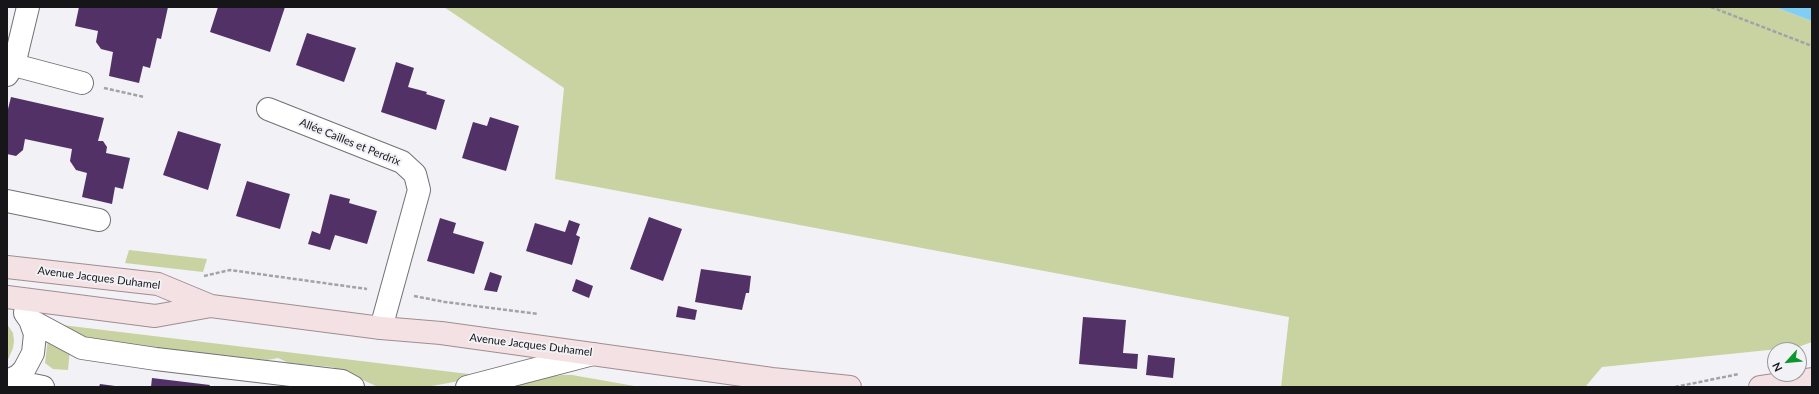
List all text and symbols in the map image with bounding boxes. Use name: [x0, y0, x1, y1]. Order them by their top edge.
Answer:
street label: Allée Cailles et Perdrix: [298, 116, 402, 168]
street label: Avenue Jacques Duhamel: [37, 264, 161, 292]
street label: Avenue Jacques Duhamel: [469, 331, 593, 359]
north arrow: [1767, 342, 1807, 382]
text: N: [1769, 360, 1784, 374]

